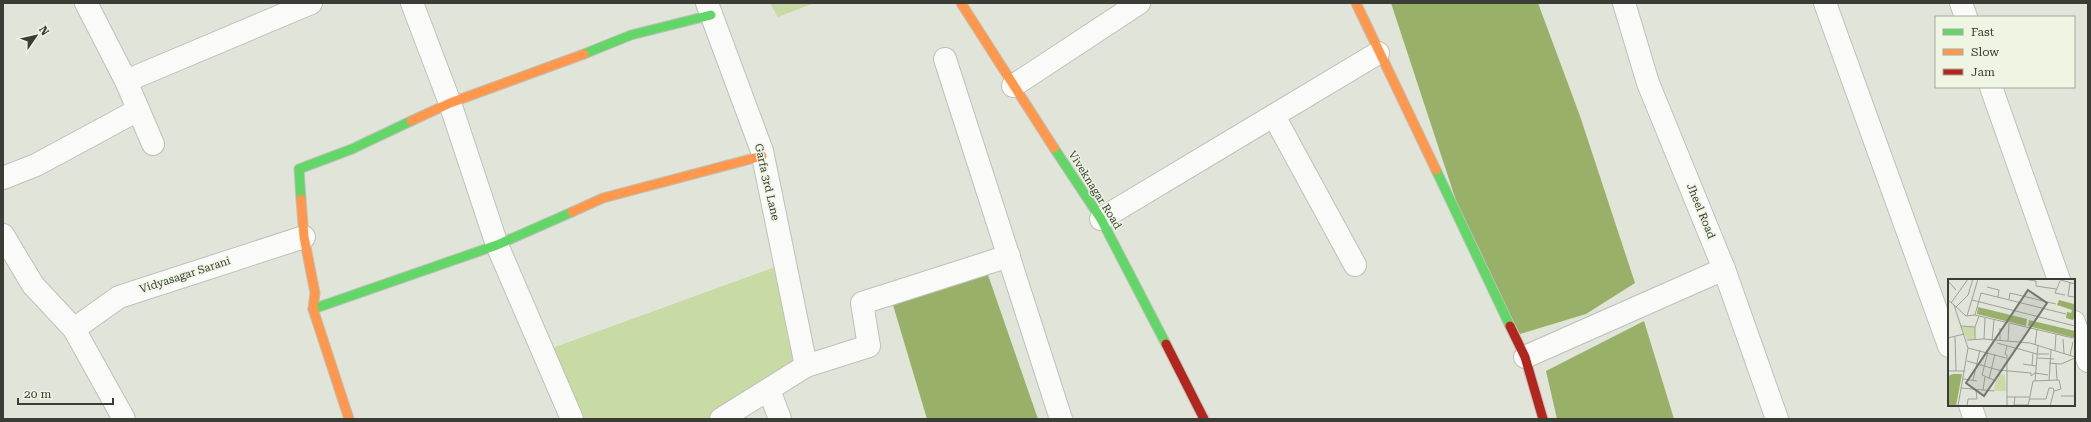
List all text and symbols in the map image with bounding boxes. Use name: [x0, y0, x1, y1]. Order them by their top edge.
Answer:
north arrow: [16, 16, 56, 56]
legend: [1935, 16, 2075, 88]
text: N: [36, 24, 52, 38]
text: Fast: [1971, 25, 1995, 39]
text: Slow: [1971, 45, 1999, 59]
text: Jam: [1971, 65, 1995, 79]
street label: Garfa 3rd Lane: [752, 142, 782, 222]
street label: Viveknagar Road: [1066, 149, 1124, 231]
street label: Jheel Road: [1684, 181, 1718, 241]
street label: Vidyasagar Sarani: [138, 254, 233, 296]
inset map: [1948, 279, 2075, 406]
scale bar: [18, 380, 113, 406]
text: 20 m: [24, 387, 51, 401]

